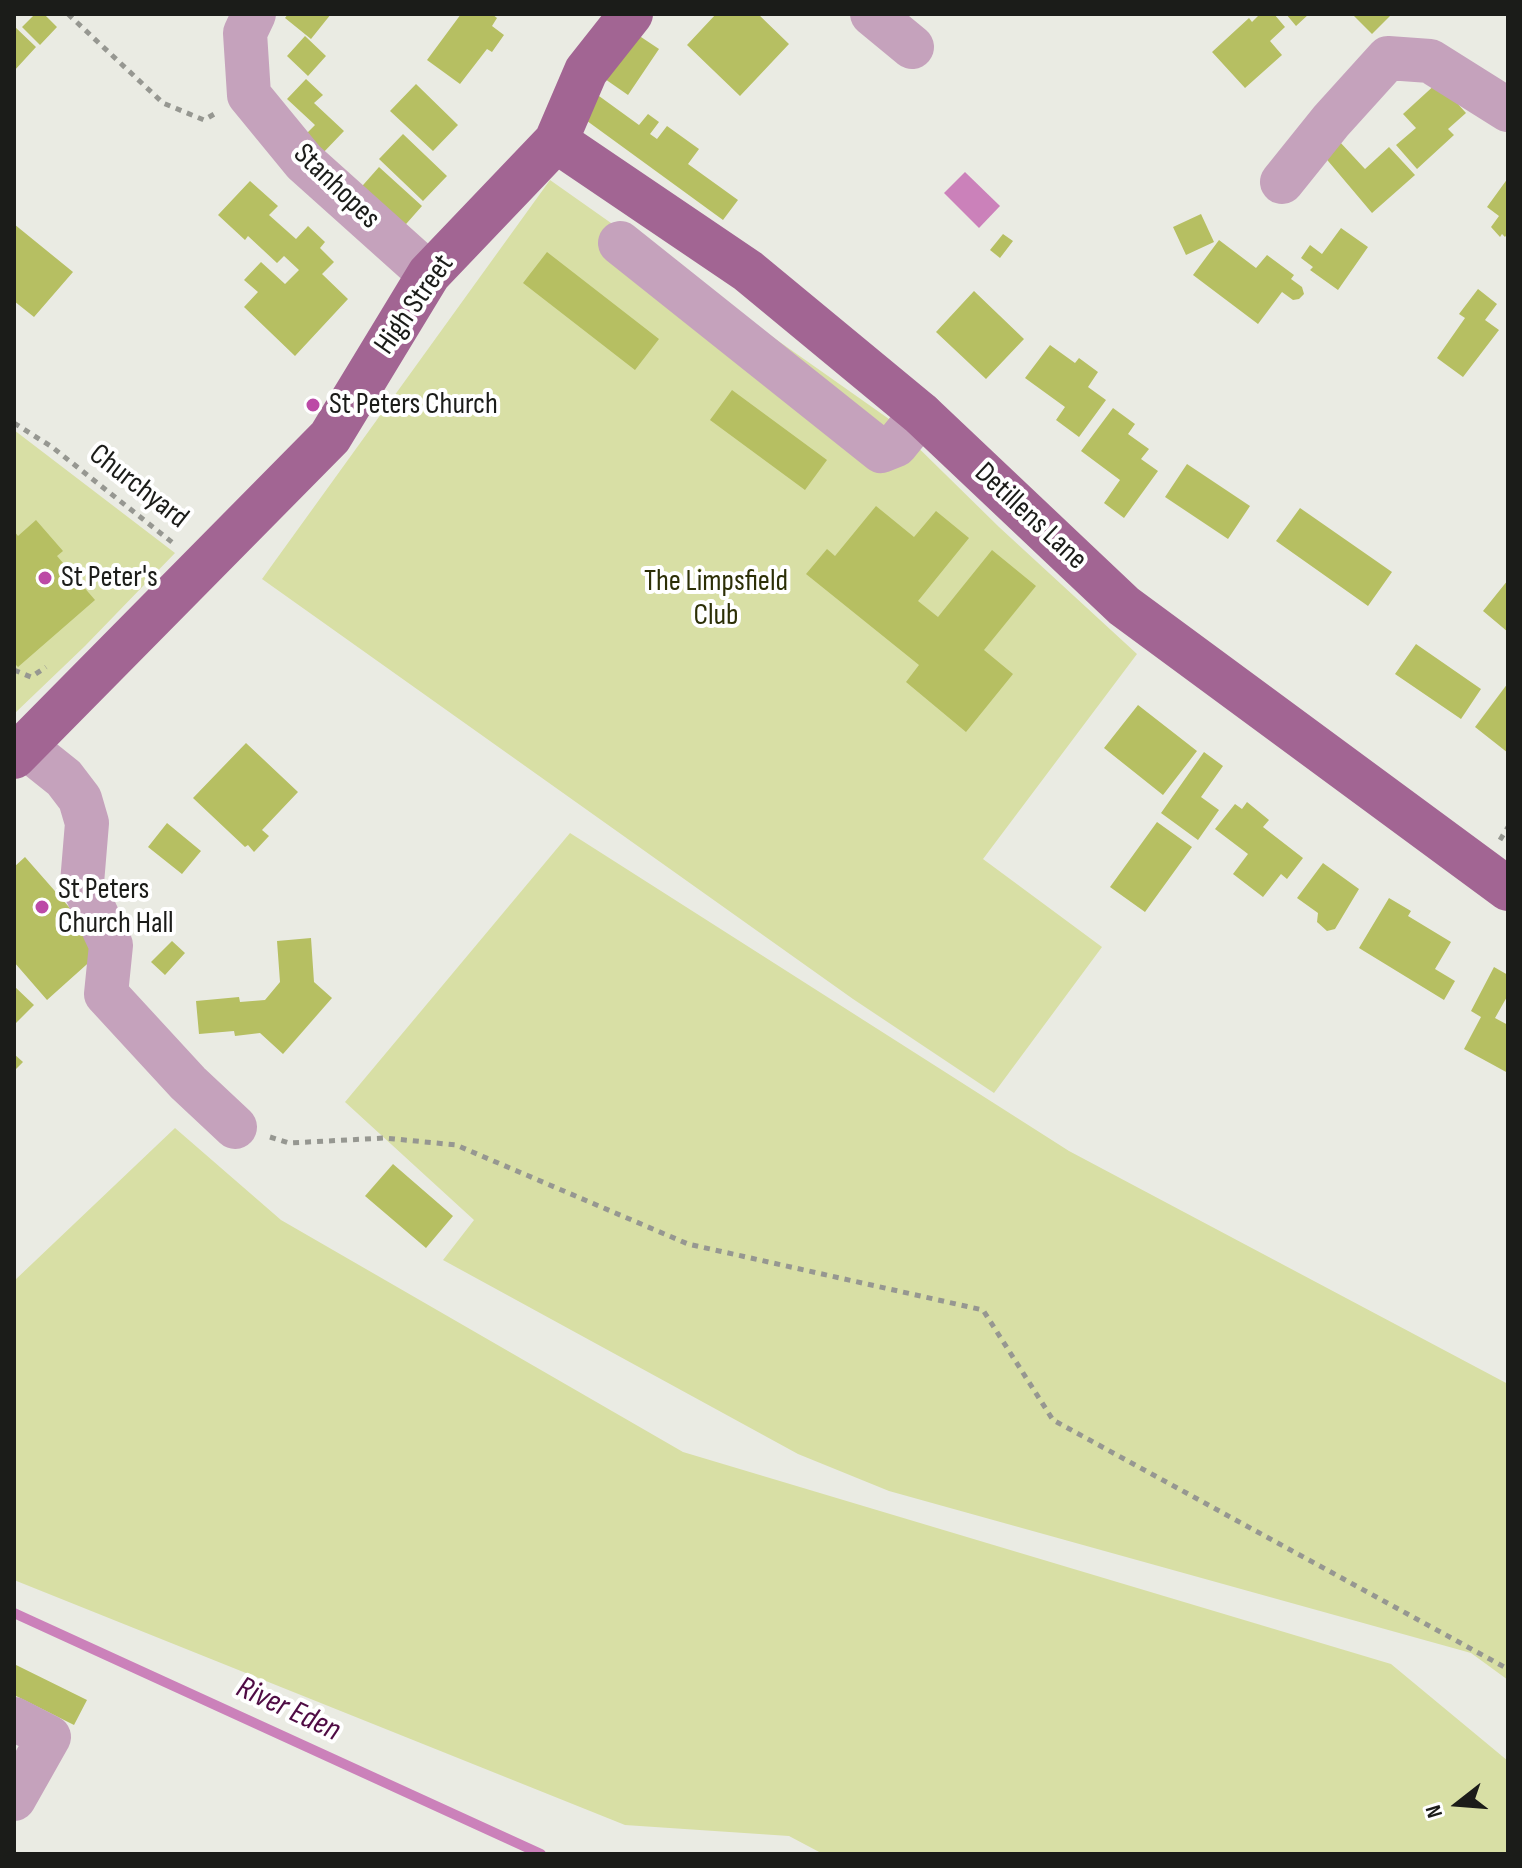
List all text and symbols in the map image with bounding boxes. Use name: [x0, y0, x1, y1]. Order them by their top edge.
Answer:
street label: Stanhopes: [285, 137, 387, 237]
street label: High Street: [368, 248, 462, 362]
place label: St Peters Church: [329, 387, 498, 423]
marker: St Peters Church: [304, 396, 322, 414]
street label: Churchyard: [81, 437, 195, 537]
street label: Detillens Lane: [966, 456, 1094, 578]
place label: St Peter's: [61, 560, 158, 596]
park label: The Limpsfield Club: [644, 564, 788, 634]
marker: St Peter's: [36, 569, 54, 587]
place label: St Peters Church Hall: [58, 872, 174, 942]
marker: St Peters Church Hall: [33, 898, 51, 916]
water label: River Eden: [230, 1669, 346, 1751]
north arrow: [1418, 1764, 1498, 1844]
text: N: [1420, 1802, 1449, 1821]

